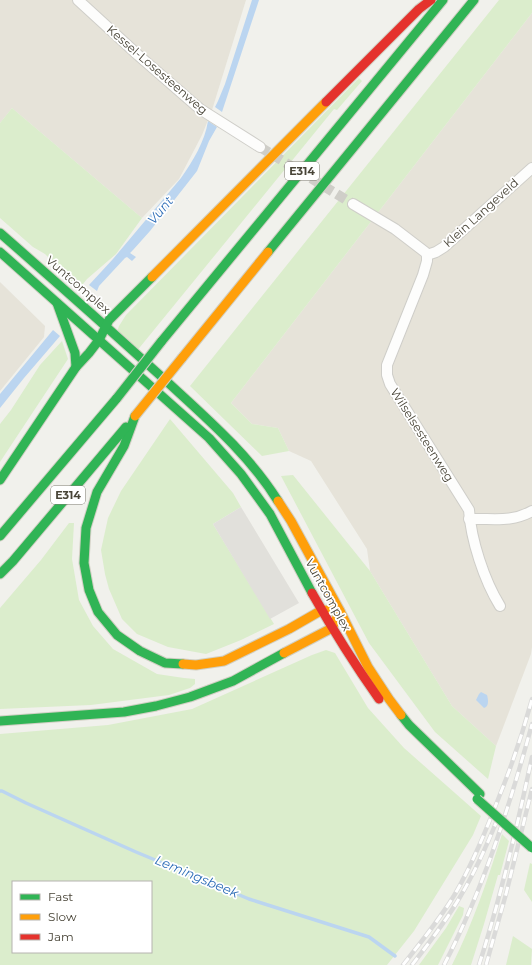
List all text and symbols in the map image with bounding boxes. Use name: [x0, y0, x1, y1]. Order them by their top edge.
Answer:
street label: Kessel-Losesteenweg: [104, 22, 211, 118]
road number: E314: [285, 162, 319, 180]
street label: Klein Langeveld: [440, 175, 521, 250]
water label: Vunt: [144, 192, 177, 227]
street label: Vuntcomplex: [43, 253, 114, 317]
street label: Wilselsesteenweg: [387, 385, 457, 484]
road number: E314: [51, 486, 85, 504]
street label: Vuntcomplex: [302, 556, 355, 634]
water label: Lemingsbeek: [153, 851, 242, 901]
legend: [12, 881, 152, 953]
text: Fast: [48, 889, 73, 904]
text: Slow: [48, 909, 77, 924]
text: Jam: [47, 929, 74, 944]

